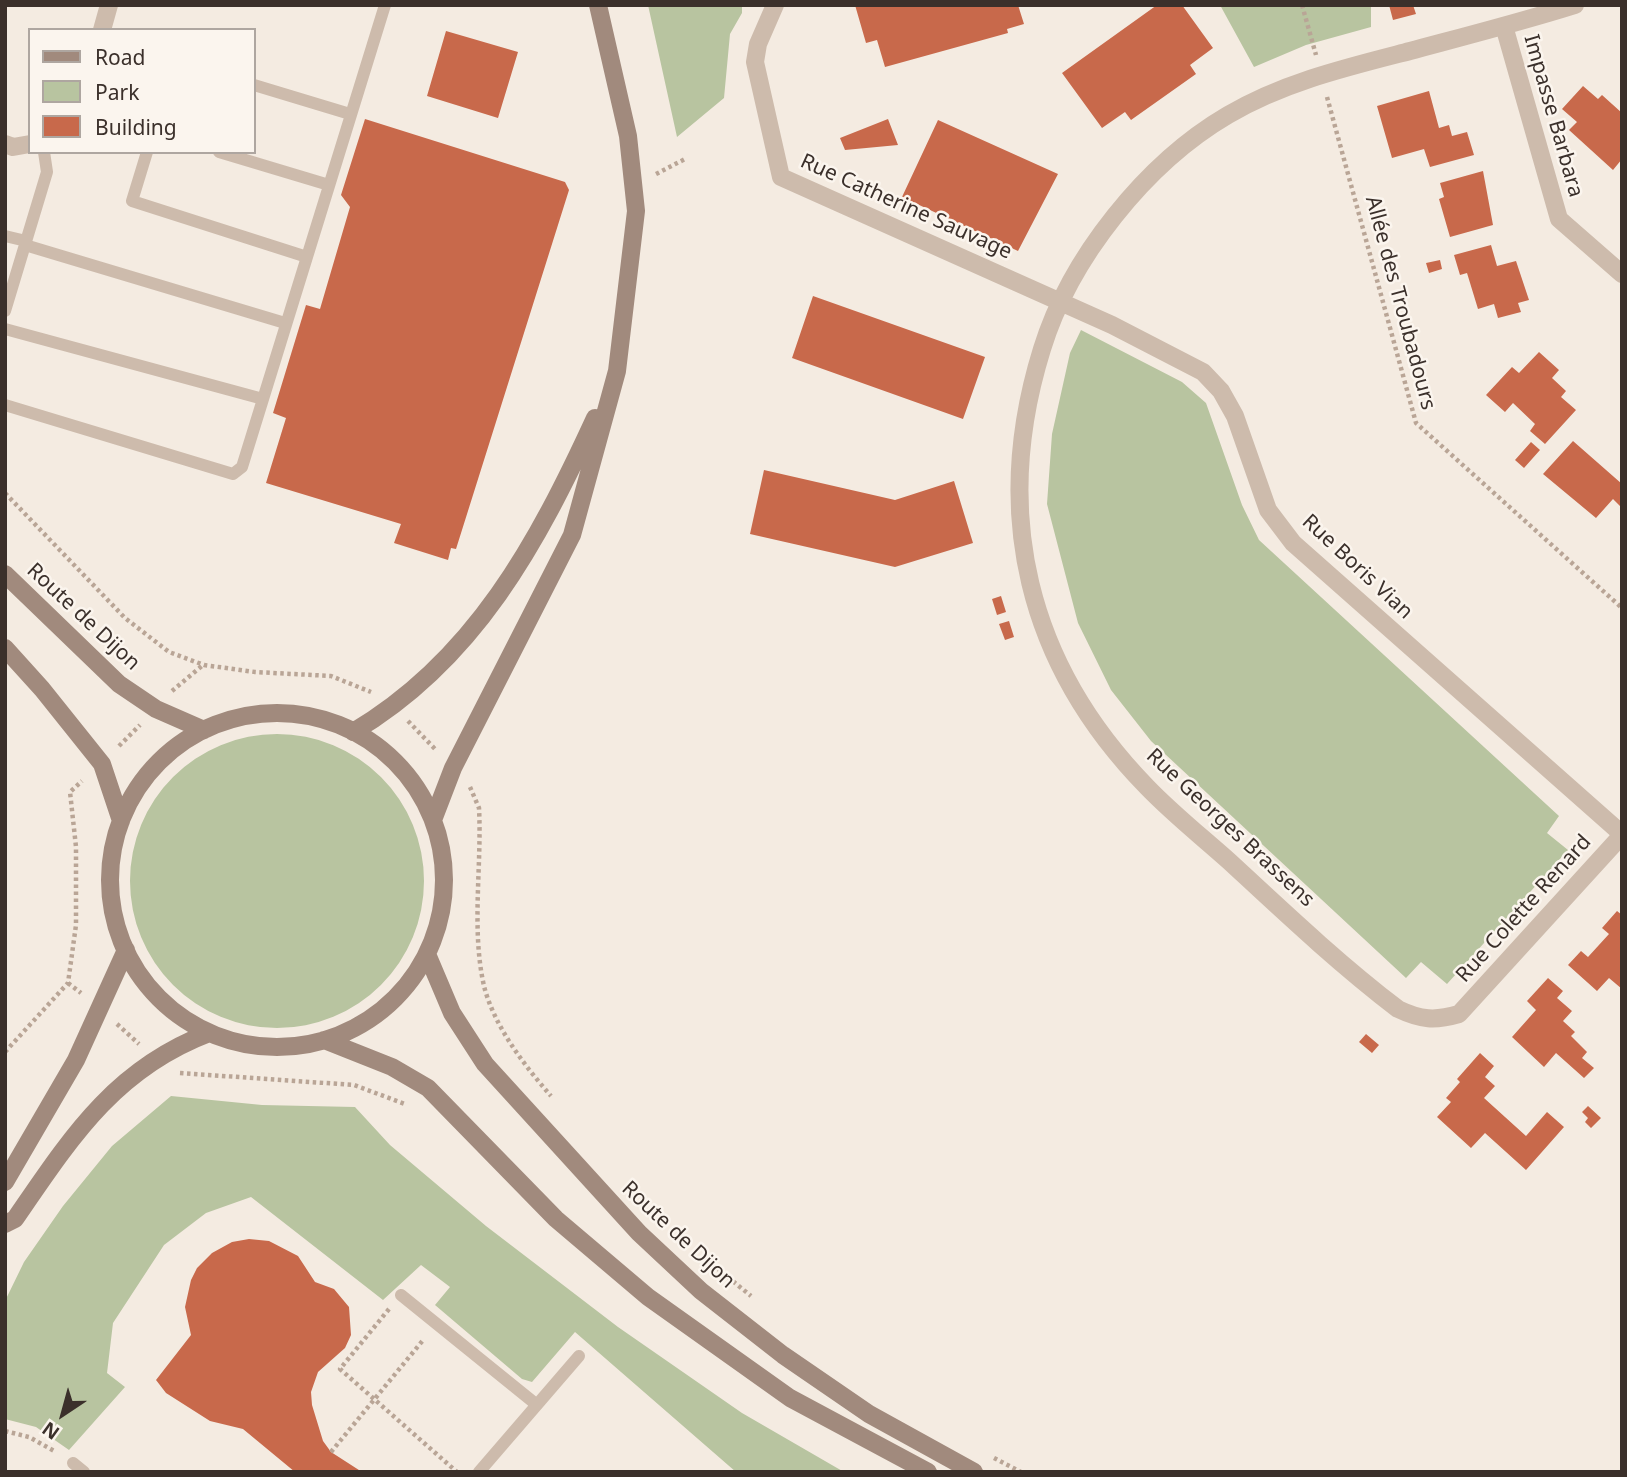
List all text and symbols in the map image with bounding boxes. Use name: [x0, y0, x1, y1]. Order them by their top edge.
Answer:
legend: [28, 28, 256, 154]
street label: Impasse Barbara: [1518, 32, 1588, 200]
text: Road: [95, 43, 145, 71]
text: Park: [95, 78, 139, 106]
text: Building: [95, 113, 177, 141]
street label: Rue Catherine Sauvage: [796, 149, 1016, 265]
street label: Allée des Troubadours: [1359, 193, 1441, 413]
street label: Rue Boris Vian: [1296, 509, 1418, 625]
street label: Route de Dijon: [21, 558, 145, 676]
street label: Rue Georges Brassens: [1141, 744, 1319, 912]
street label: Rue Colette Renard: [1451, 830, 1597, 988]
street label: Route de Dijon: [616, 1176, 740, 1294]
north arrow: [28, 1379, 98, 1449]
text: N: [37, 1416, 65, 1446]

